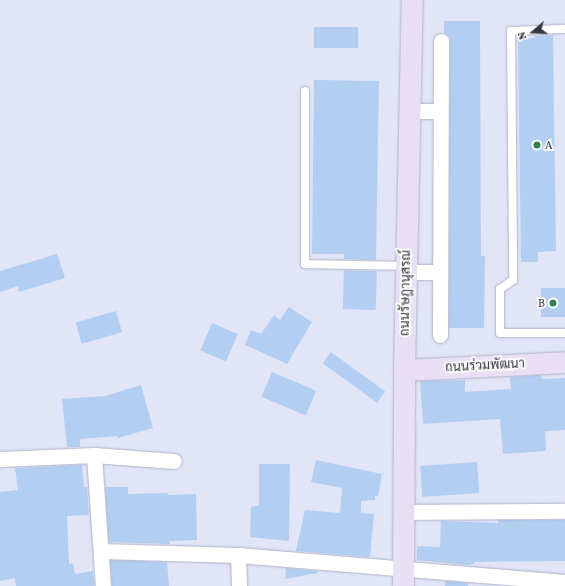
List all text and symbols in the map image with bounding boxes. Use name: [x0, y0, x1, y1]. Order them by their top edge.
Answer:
north arrow: [513, 12, 553, 52]
text: N: [515, 30, 529, 41]
place label: A: [545, 137, 552, 153]
marker: A: [532, 140, 542, 150]
street label: ถนนรัษฎานุสรณ์: [397, 250, 415, 336]
place label: B: [538, 295, 545, 311]
marker: B: [548, 298, 558, 308]
street label: ถนนร่วมพัฒนา: [445, 356, 525, 376]

